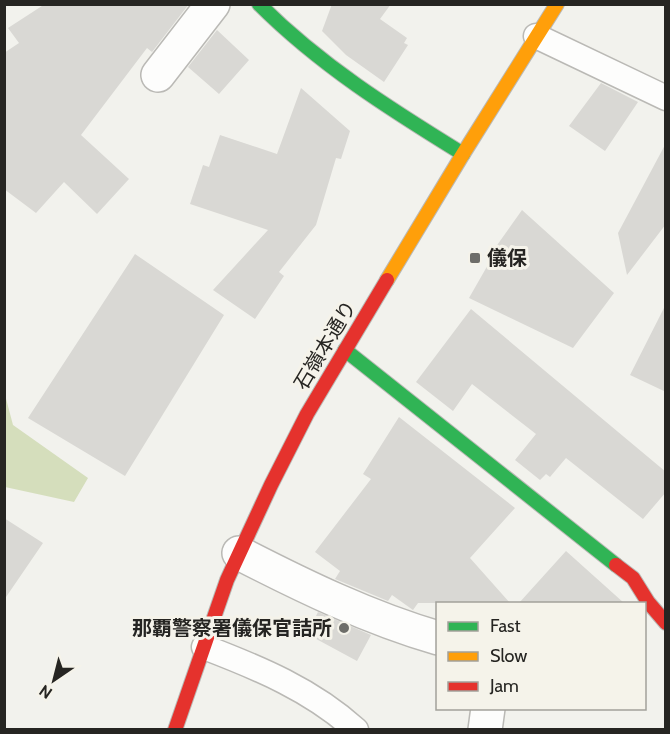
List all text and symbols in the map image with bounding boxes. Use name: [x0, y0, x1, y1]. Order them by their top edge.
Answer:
place label: 儀保: [487, 246, 527, 270]
marker: 儀保: [468, 251, 482, 265]
street label: 石嶺本通り: [289, 296, 361, 394]
legend: [436, 602, 646, 710]
text: Fast: [490, 615, 521, 637]
place label: 那覇警察署儀保官詰所: [132, 616, 332, 640]
marker: 那覇警察署儀保官詰所: [337, 621, 351, 635]
text: Slow: [490, 645, 527, 667]
north arrow: [24, 650, 84, 710]
text: Jam: [489, 675, 519, 697]
text: N: [36, 681, 56, 703]

